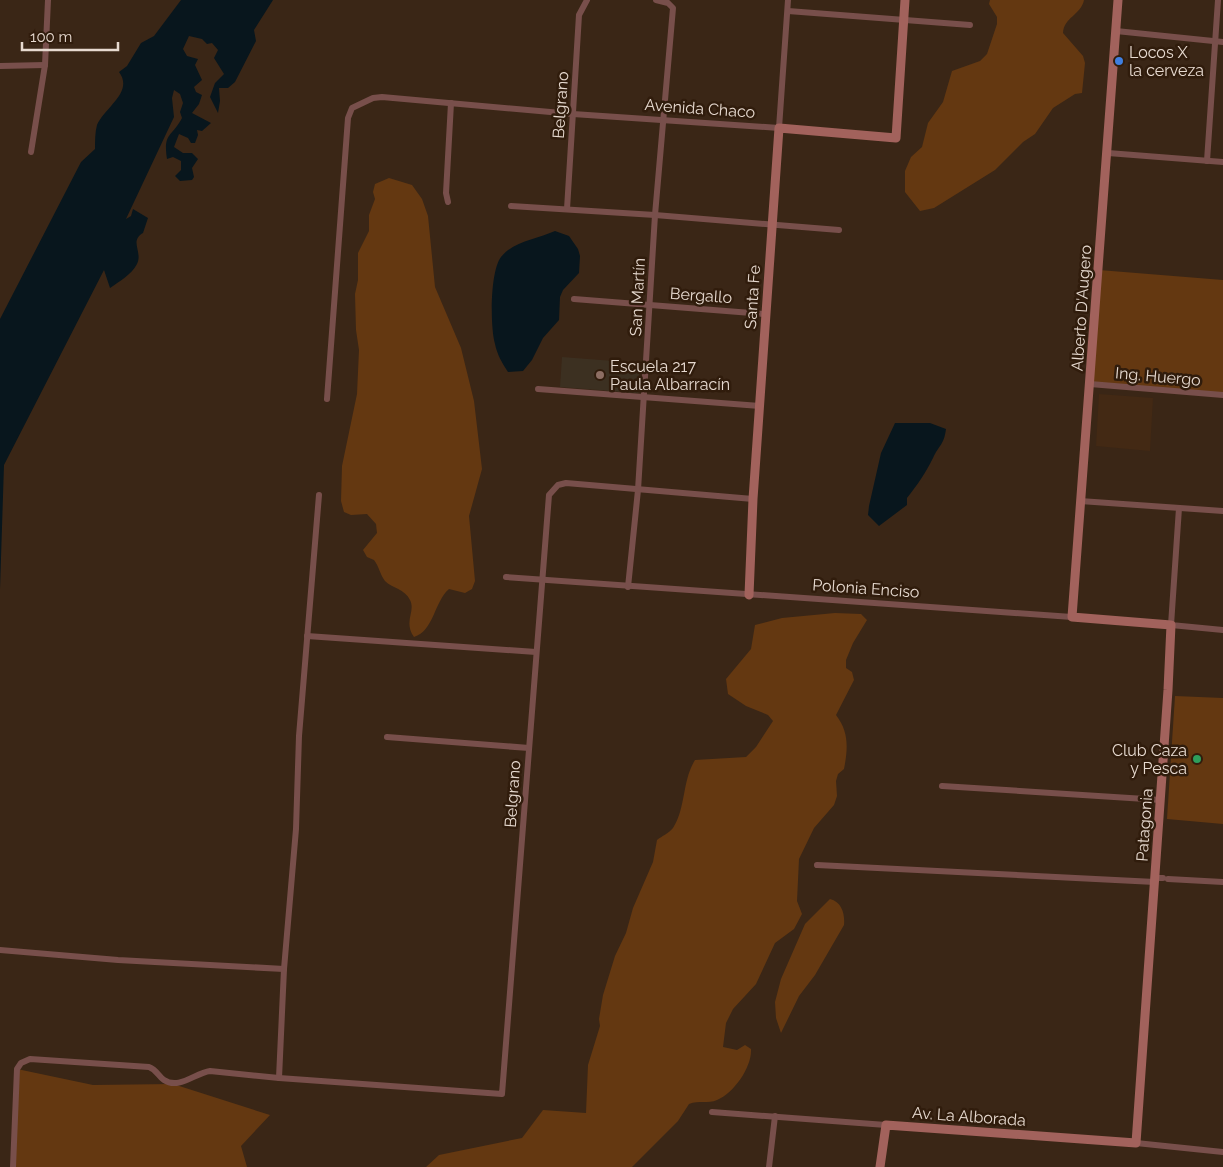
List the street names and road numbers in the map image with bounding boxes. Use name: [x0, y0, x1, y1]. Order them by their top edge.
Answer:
street label: Belgrano: [549, 71, 572, 139]
street label: Avenida Chaco: [644, 95, 756, 122]
street label: Alberto D'Augero: [1068, 244, 1095, 372]
street label: San Martín: [626, 257, 649, 337]
street label: Santa Fe: [741, 264, 764, 330]
street label: Bergallo: [669, 284, 733, 307]
street label: Ing. Huergo: [1114, 363, 1202, 390]
street label: Polonia Enciso: [812, 575, 920, 602]
street label: Belgrano: [501, 760, 524, 828]
street label: Patagonia: [1132, 788, 1157, 862]
street label: Av. La Alborada: [911, 1103, 1026, 1130]

